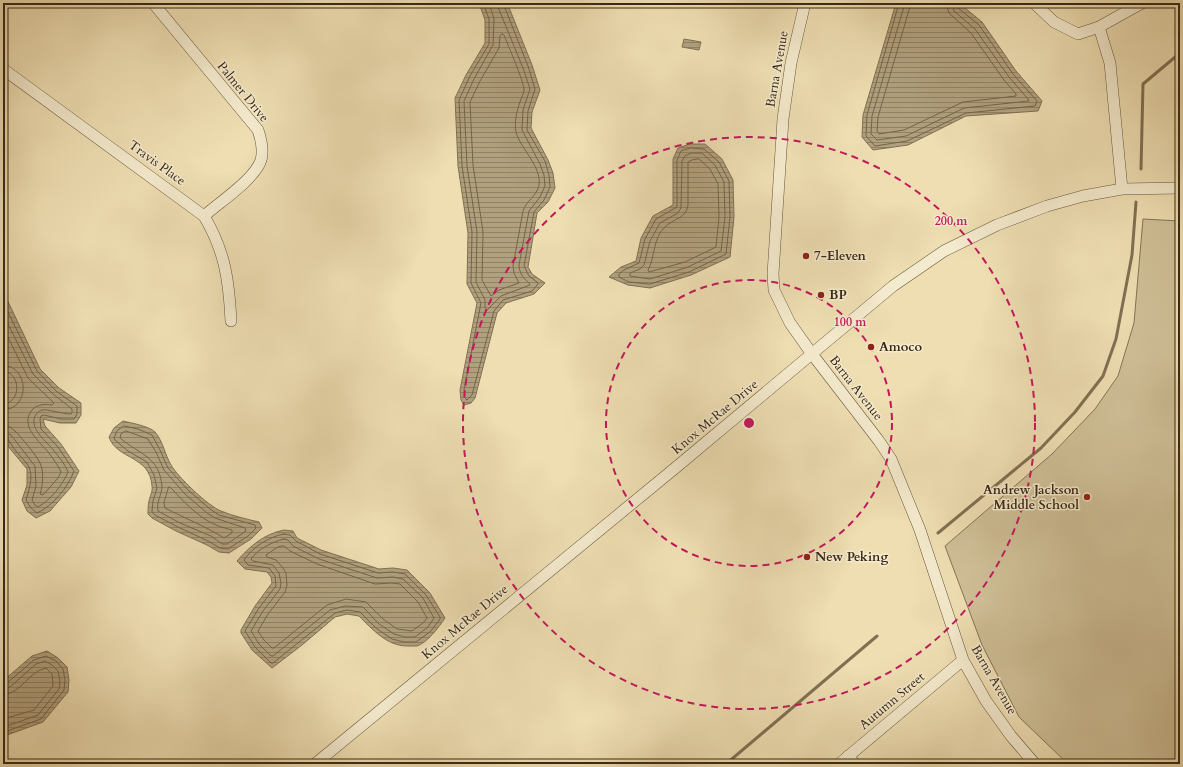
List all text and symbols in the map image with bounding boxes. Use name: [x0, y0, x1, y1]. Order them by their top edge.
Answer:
street label: Barna Avenue: [761, 29, 793, 109]
street label: Palmer Drive: [213, 58, 273, 126]
street label: Travis Place: [125, 136, 189, 190]
text: 200 m: [935, 213, 968, 229]
place label: 7-Eleven: [814, 247, 866, 265]
marker: 7-Eleven: [801, 251, 811, 261]
place label: BP: [829, 286, 847, 304]
marker: BP: [816, 290, 826, 300]
text: 100 m: [834, 314, 867, 330]
place label: Amoco: [879, 338, 923, 356]
marker: Amoco: [866, 342, 876, 352]
street label: Barna Avenue: [825, 352, 887, 424]
street label: Knox McRae Drive: [668, 375, 762, 458]
centre of rings: [742, 416, 756, 430]
place label: Andrew Jackson Middle School: [983, 481, 1080, 514]
marker: Andrew Jackson Middle School: [1082, 492, 1092, 502]
place label: New Peking: [815, 548, 888, 566]
marker: New Peking: [802, 552, 812, 562]
street label: Knox McRae Drive: [418, 580, 512, 663]
street label: Barna Avenue: [967, 642, 1021, 718]
street label: Autumn Street: [855, 668, 929, 734]

